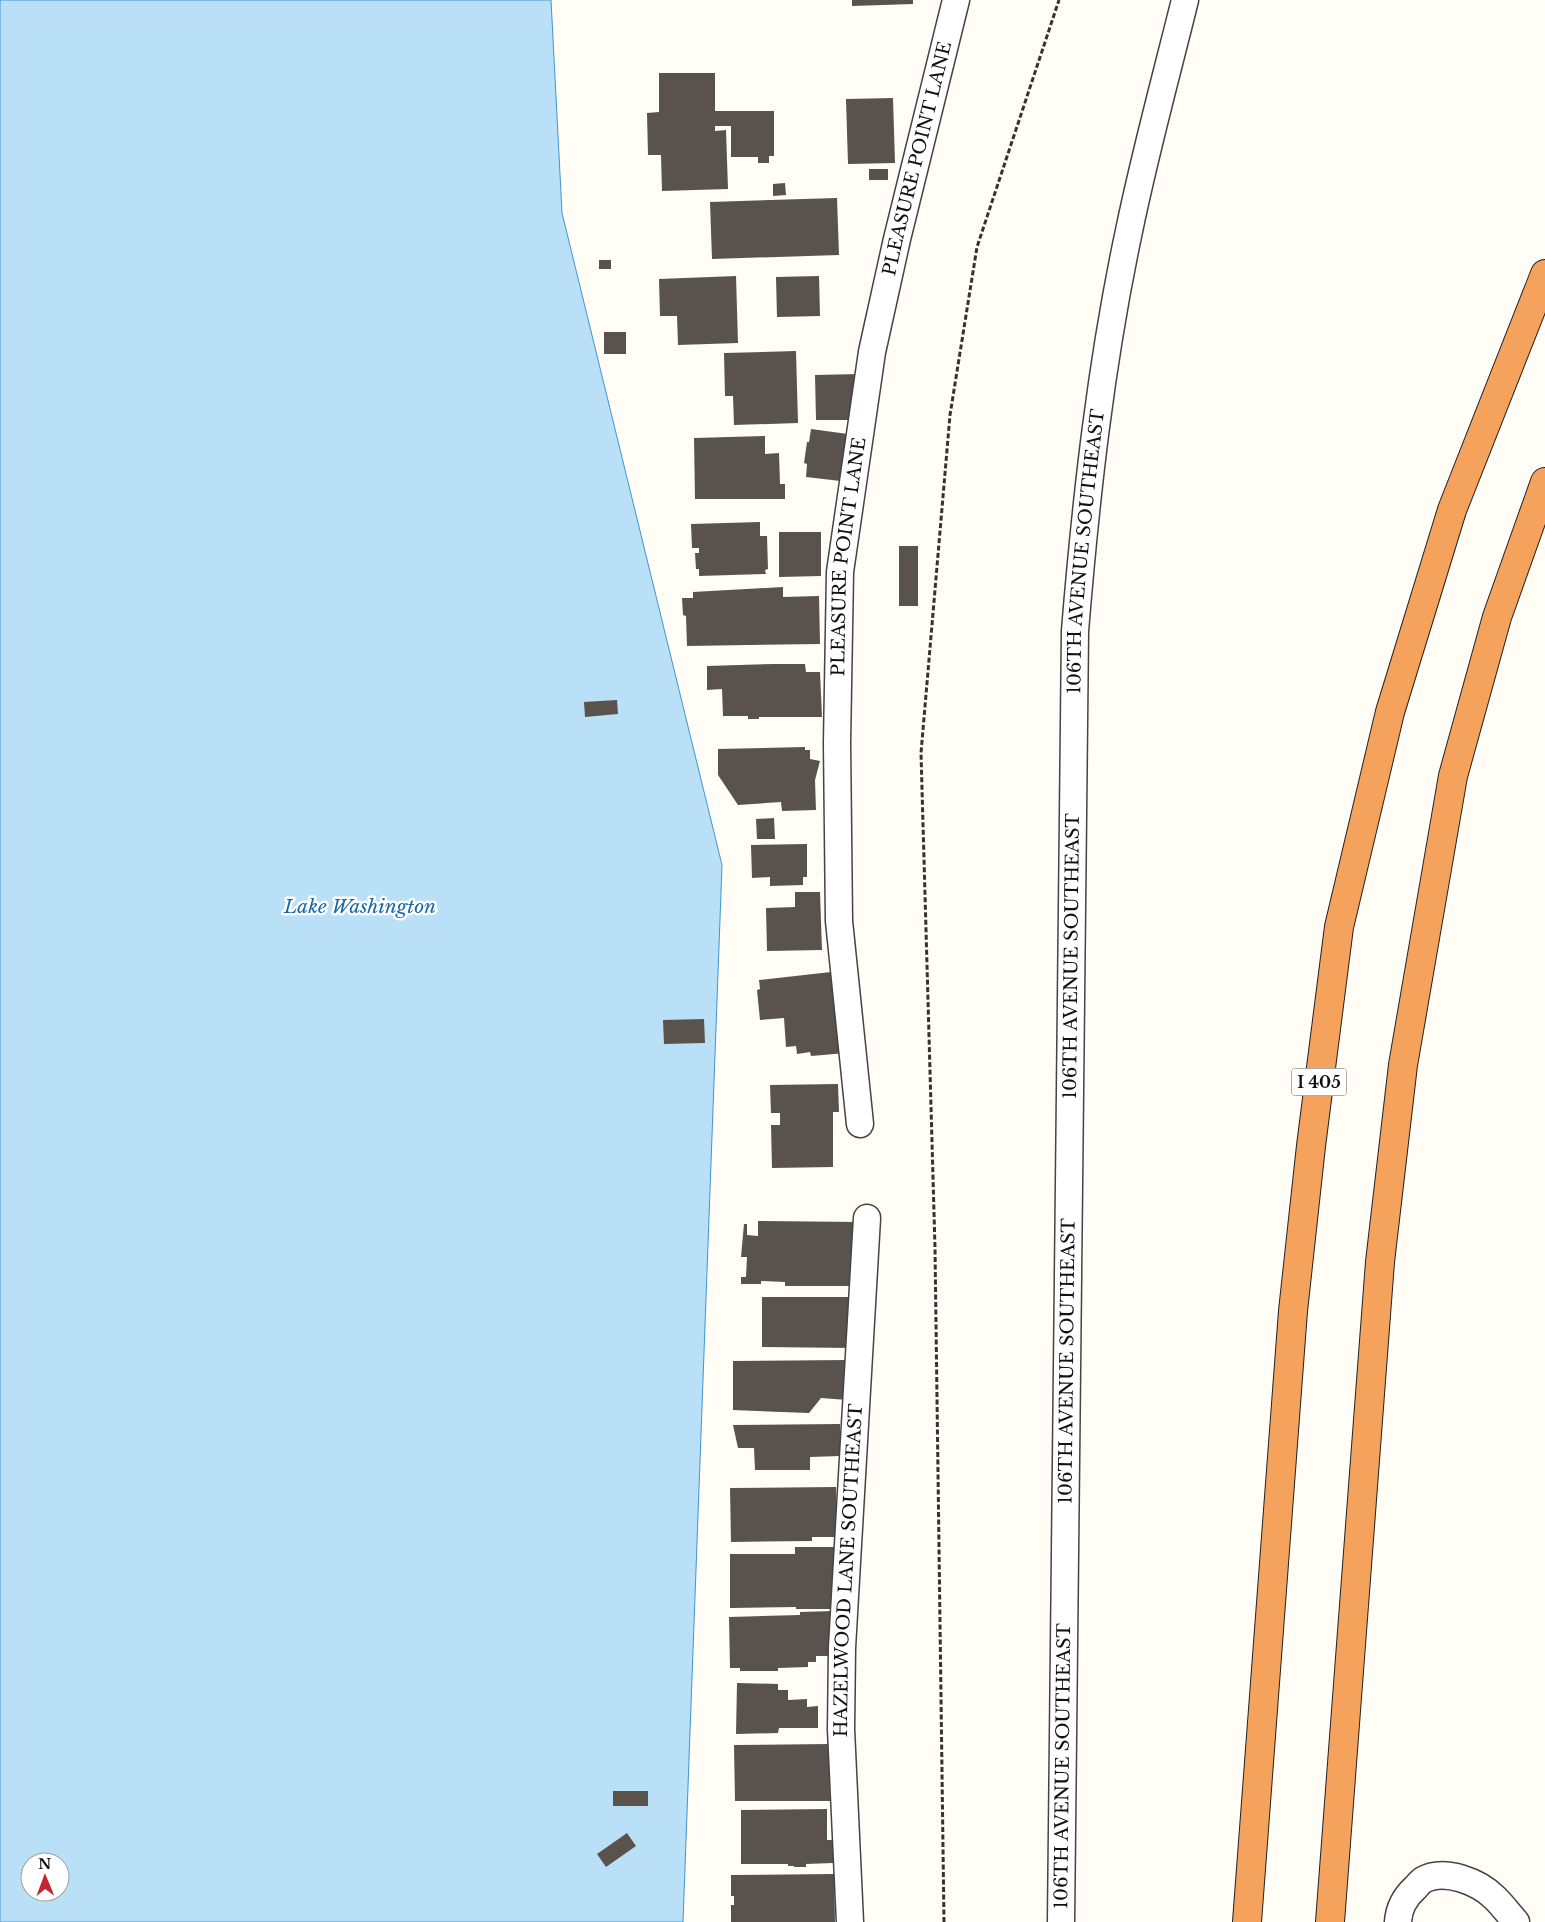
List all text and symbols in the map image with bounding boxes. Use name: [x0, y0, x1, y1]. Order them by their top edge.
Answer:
street label: PLEASURE POINT LANE: [878, 39, 956, 278]
street label: 106TH AVENUE SOUTHEAST: [1063, 407, 1109, 694]
street label: PLEASURE POINT LANE: [827, 436, 870, 676]
street label: 106TH AVENUE SOUTHEAST: [1059, 813, 1084, 1099]
water label: Lake Washington: [283, 895, 436, 918]
road number: I 405: [1292, 1068, 1346, 1096]
street label: 106TH AVENUE SOUTHEAST: [1055, 1218, 1080, 1504]
street label: HAZELWOOD LANE SOUTHEAST: [830, 1402, 867, 1737]
street label: 106TH AVENUE SOUTHEAST: [1050, 1622, 1075, 1909]
north arrow: [20, 1852, 70, 1902]
text: N: [38, 1855, 52, 1873]

